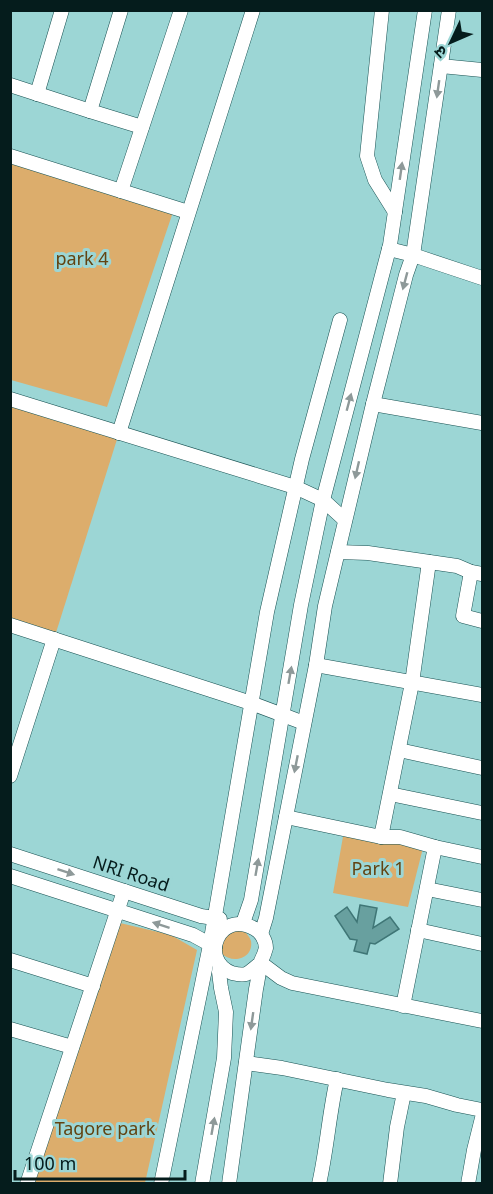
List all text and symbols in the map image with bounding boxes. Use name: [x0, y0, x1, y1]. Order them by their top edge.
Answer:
north arrow: [421, 12, 481, 72]
text: उ: [429, 41, 451, 63]
one-way arrow: [433, 80, 442, 99]
one-way arrow: [397, 162, 406, 181]
park label: park 4: [55, 246, 109, 270]
one-way arrow: [399, 272, 409, 290]
one-way arrow: [345, 393, 354, 411]
one-way arrow: [352, 461, 362, 479]
one-way arrow: [286, 665, 295, 684]
one-way arrow: [291, 755, 300, 774]
street label: NRI Road: [90, 849, 173, 897]
park label: Park 1: [351, 856, 405, 880]
one-way arrow: [252, 857, 261, 876]
one-way arrow: [57, 868, 75, 877]
one-way arrow: [152, 920, 170, 929]
one-way arrow: [247, 1011, 256, 1030]
park label: Tagore park: [55, 1116, 156, 1140]
one-way arrow: [209, 1116, 218, 1135]
scale bar: [15, 1143, 184, 1181]
text: 100 m: [24, 1151, 76, 1175]

